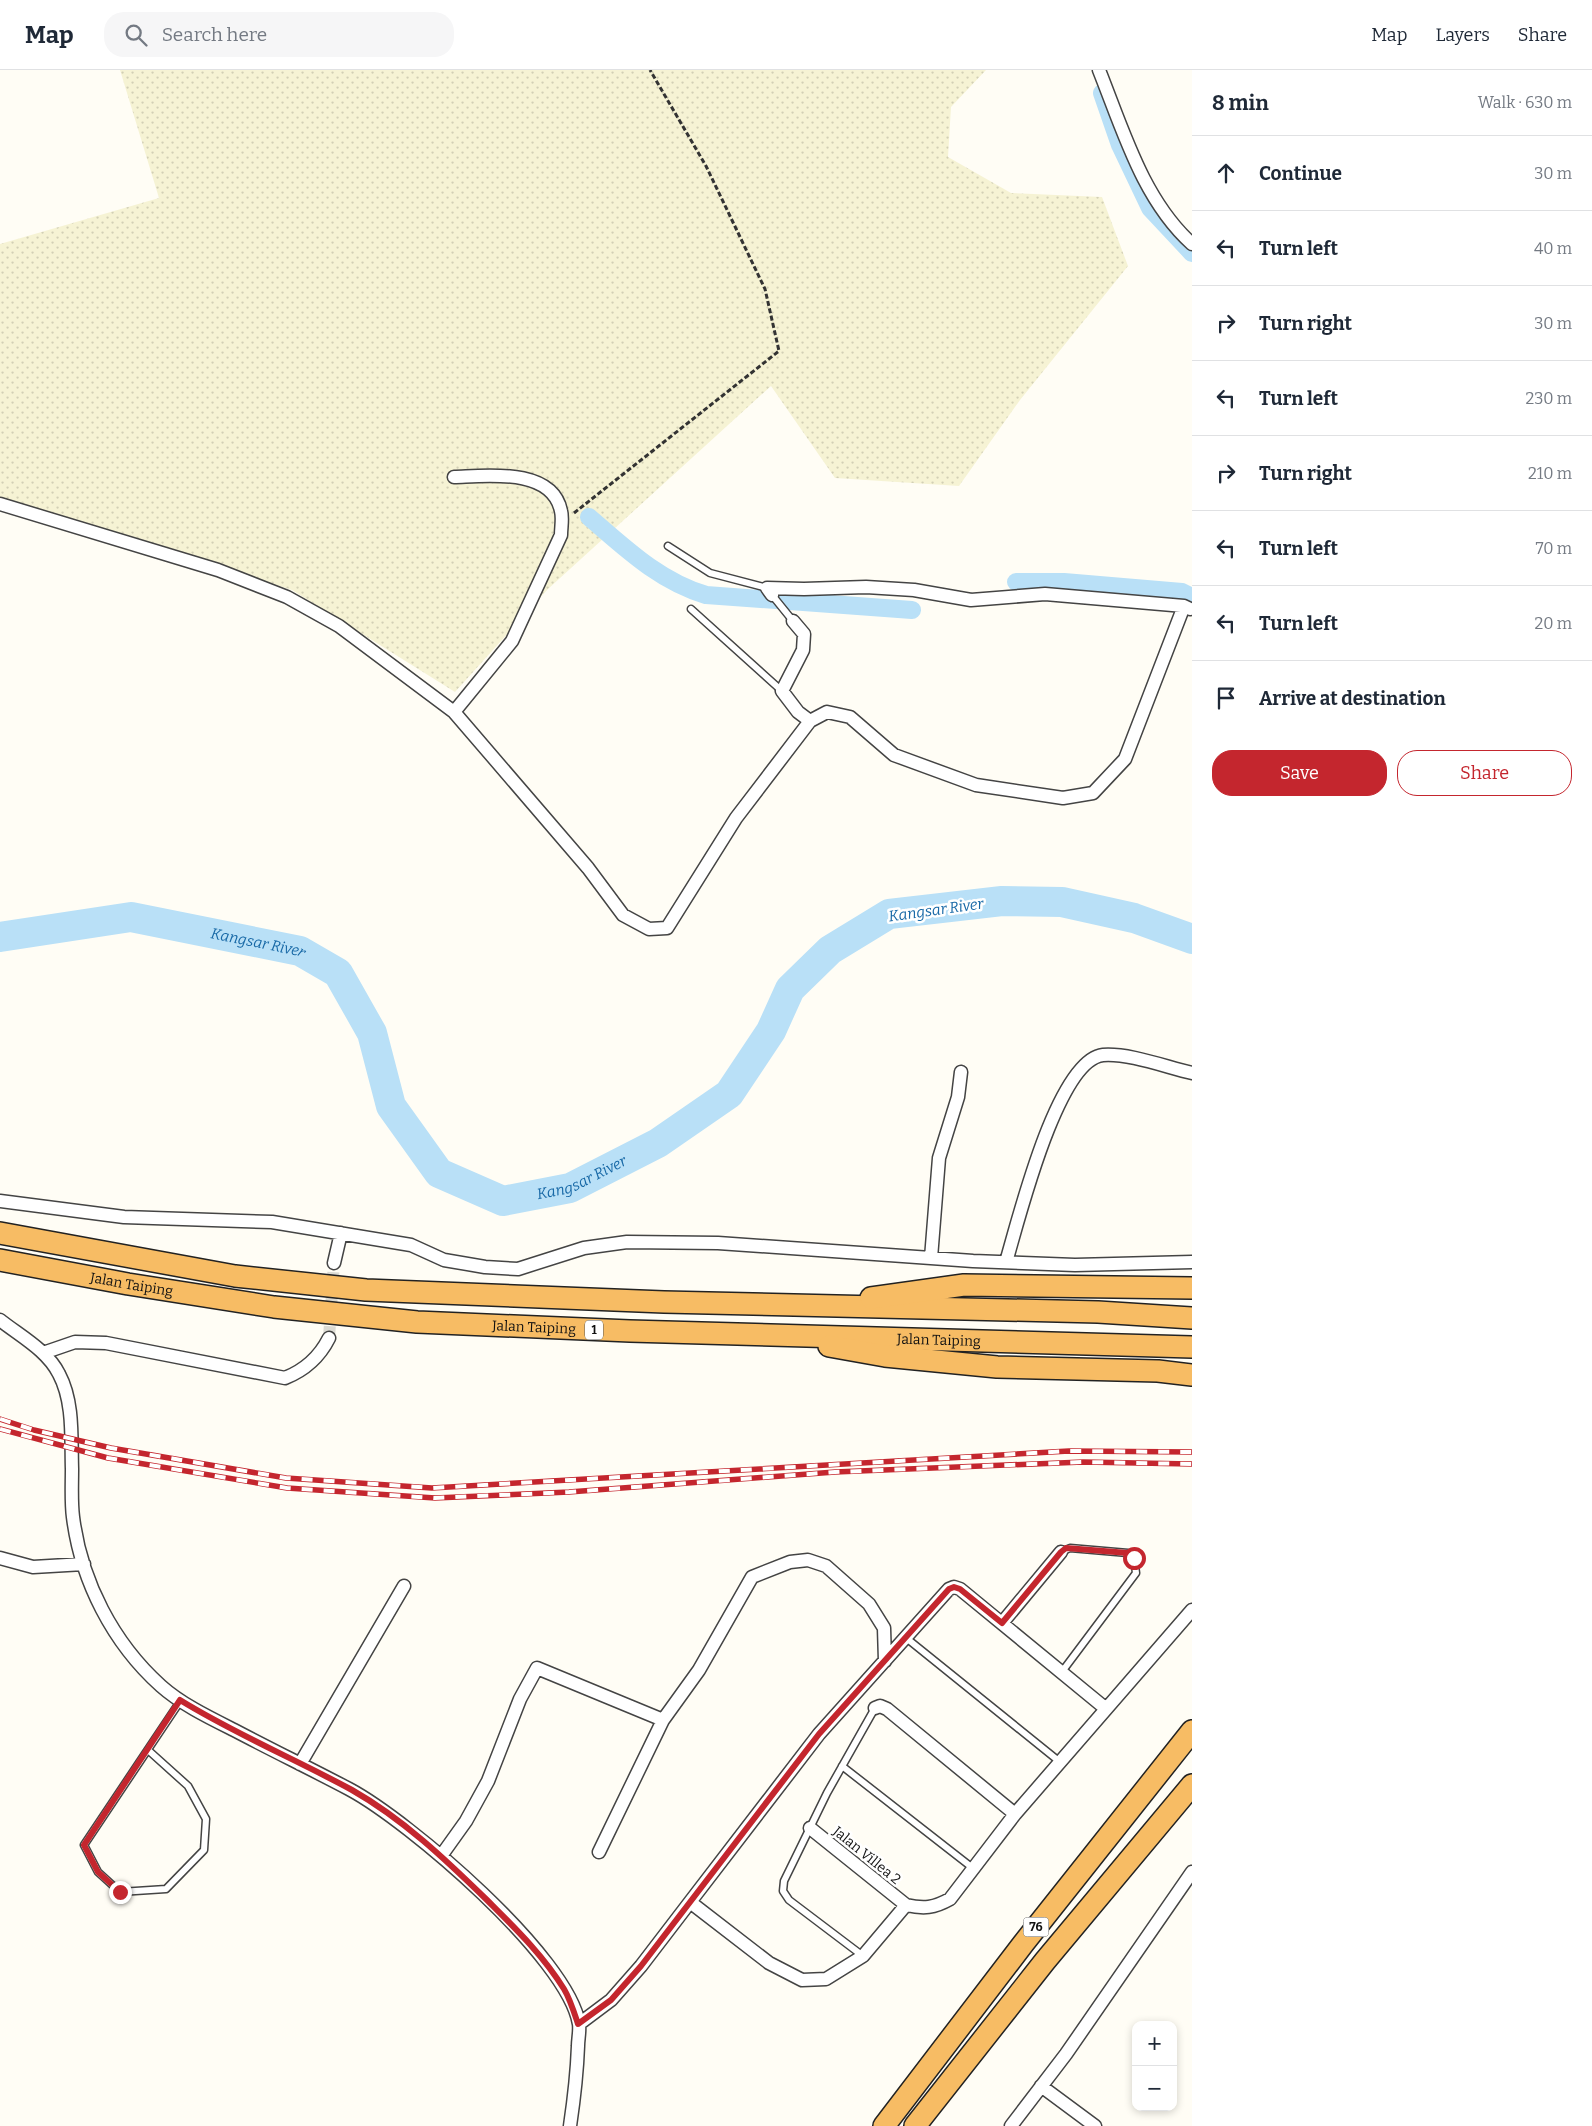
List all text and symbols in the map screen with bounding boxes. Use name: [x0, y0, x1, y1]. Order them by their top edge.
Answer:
search box: [104, 12, 454, 57]
text: Map: [25, 21, 74, 49]
icon: search: [122, 21, 150, 49]
text: Search here: [162, 23, 267, 46]
text: Map: [1371, 24, 1407, 46]
text: Layers: [1435, 24, 1490, 46]
text: Share: [1518, 24, 1567, 46]
text: 8 min: [1212, 90, 1269, 116]
text: Walk · 630 m: [1478, 93, 1572, 112]
icon: ahead: [1212, 159, 1240, 187]
text: Continue: [1259, 162, 1342, 185]
text: 30 m: [1534, 164, 1572, 183]
icon: left: [1212, 234, 1240, 262]
text: Turn left: [1259, 237, 1338, 260]
text: 40 m: [1534, 239, 1572, 258]
icon: right: [1212, 309, 1240, 337]
text: Turn right: [1259, 312, 1352, 335]
text: 30 m: [1534, 314, 1572, 333]
icon: left: [1212, 384, 1240, 412]
text: Turn left: [1259, 387, 1338, 410]
text: 230 m: [1525, 389, 1572, 408]
icon: right: [1212, 459, 1240, 487]
text: Turn right: [1259, 462, 1352, 485]
text: 210 m: [1528, 464, 1572, 483]
icon: left: [1212, 534, 1240, 562]
text: Turn left: [1259, 537, 1338, 560]
text: 70 m: [1536, 539, 1572, 558]
icon: left: [1212, 609, 1240, 637]
text: Turn left: [1259, 612, 1338, 635]
text: 20 m: [1535, 614, 1572, 633]
icon: arrive: [1212, 684, 1240, 712]
text: Arrive at destination: [1259, 687, 1446, 710]
button: Save: [1212, 750, 1387, 796]
button: Share: [1397, 750, 1572, 796]
water label: Kangsar River: [887, 894, 985, 926]
water label: Kangsar River: [209, 924, 310, 962]
water label: Kangsar River: [535, 1151, 630, 1203]
street label: Jalan Taiping: [88, 1269, 175, 1300]
street label: Jalan Taiping: [491, 1317, 576, 1338]
road number: 1: [585, 1320, 603, 1340]
street label: Jalan Taiping: [896, 1331, 981, 1350]
route start: [1123, 1547, 1146, 1570]
street label: Jalan Villea 2: [829, 1822, 904, 1888]
route end: [109, 1881, 132, 1904]
road number: 76: [1024, 1918, 1048, 1936]
map controls: [1132, 2021, 1177, 2111]
button: +: [1132, 2021, 1177, 2066]
button: −: [1132, 2066, 1177, 2111]

